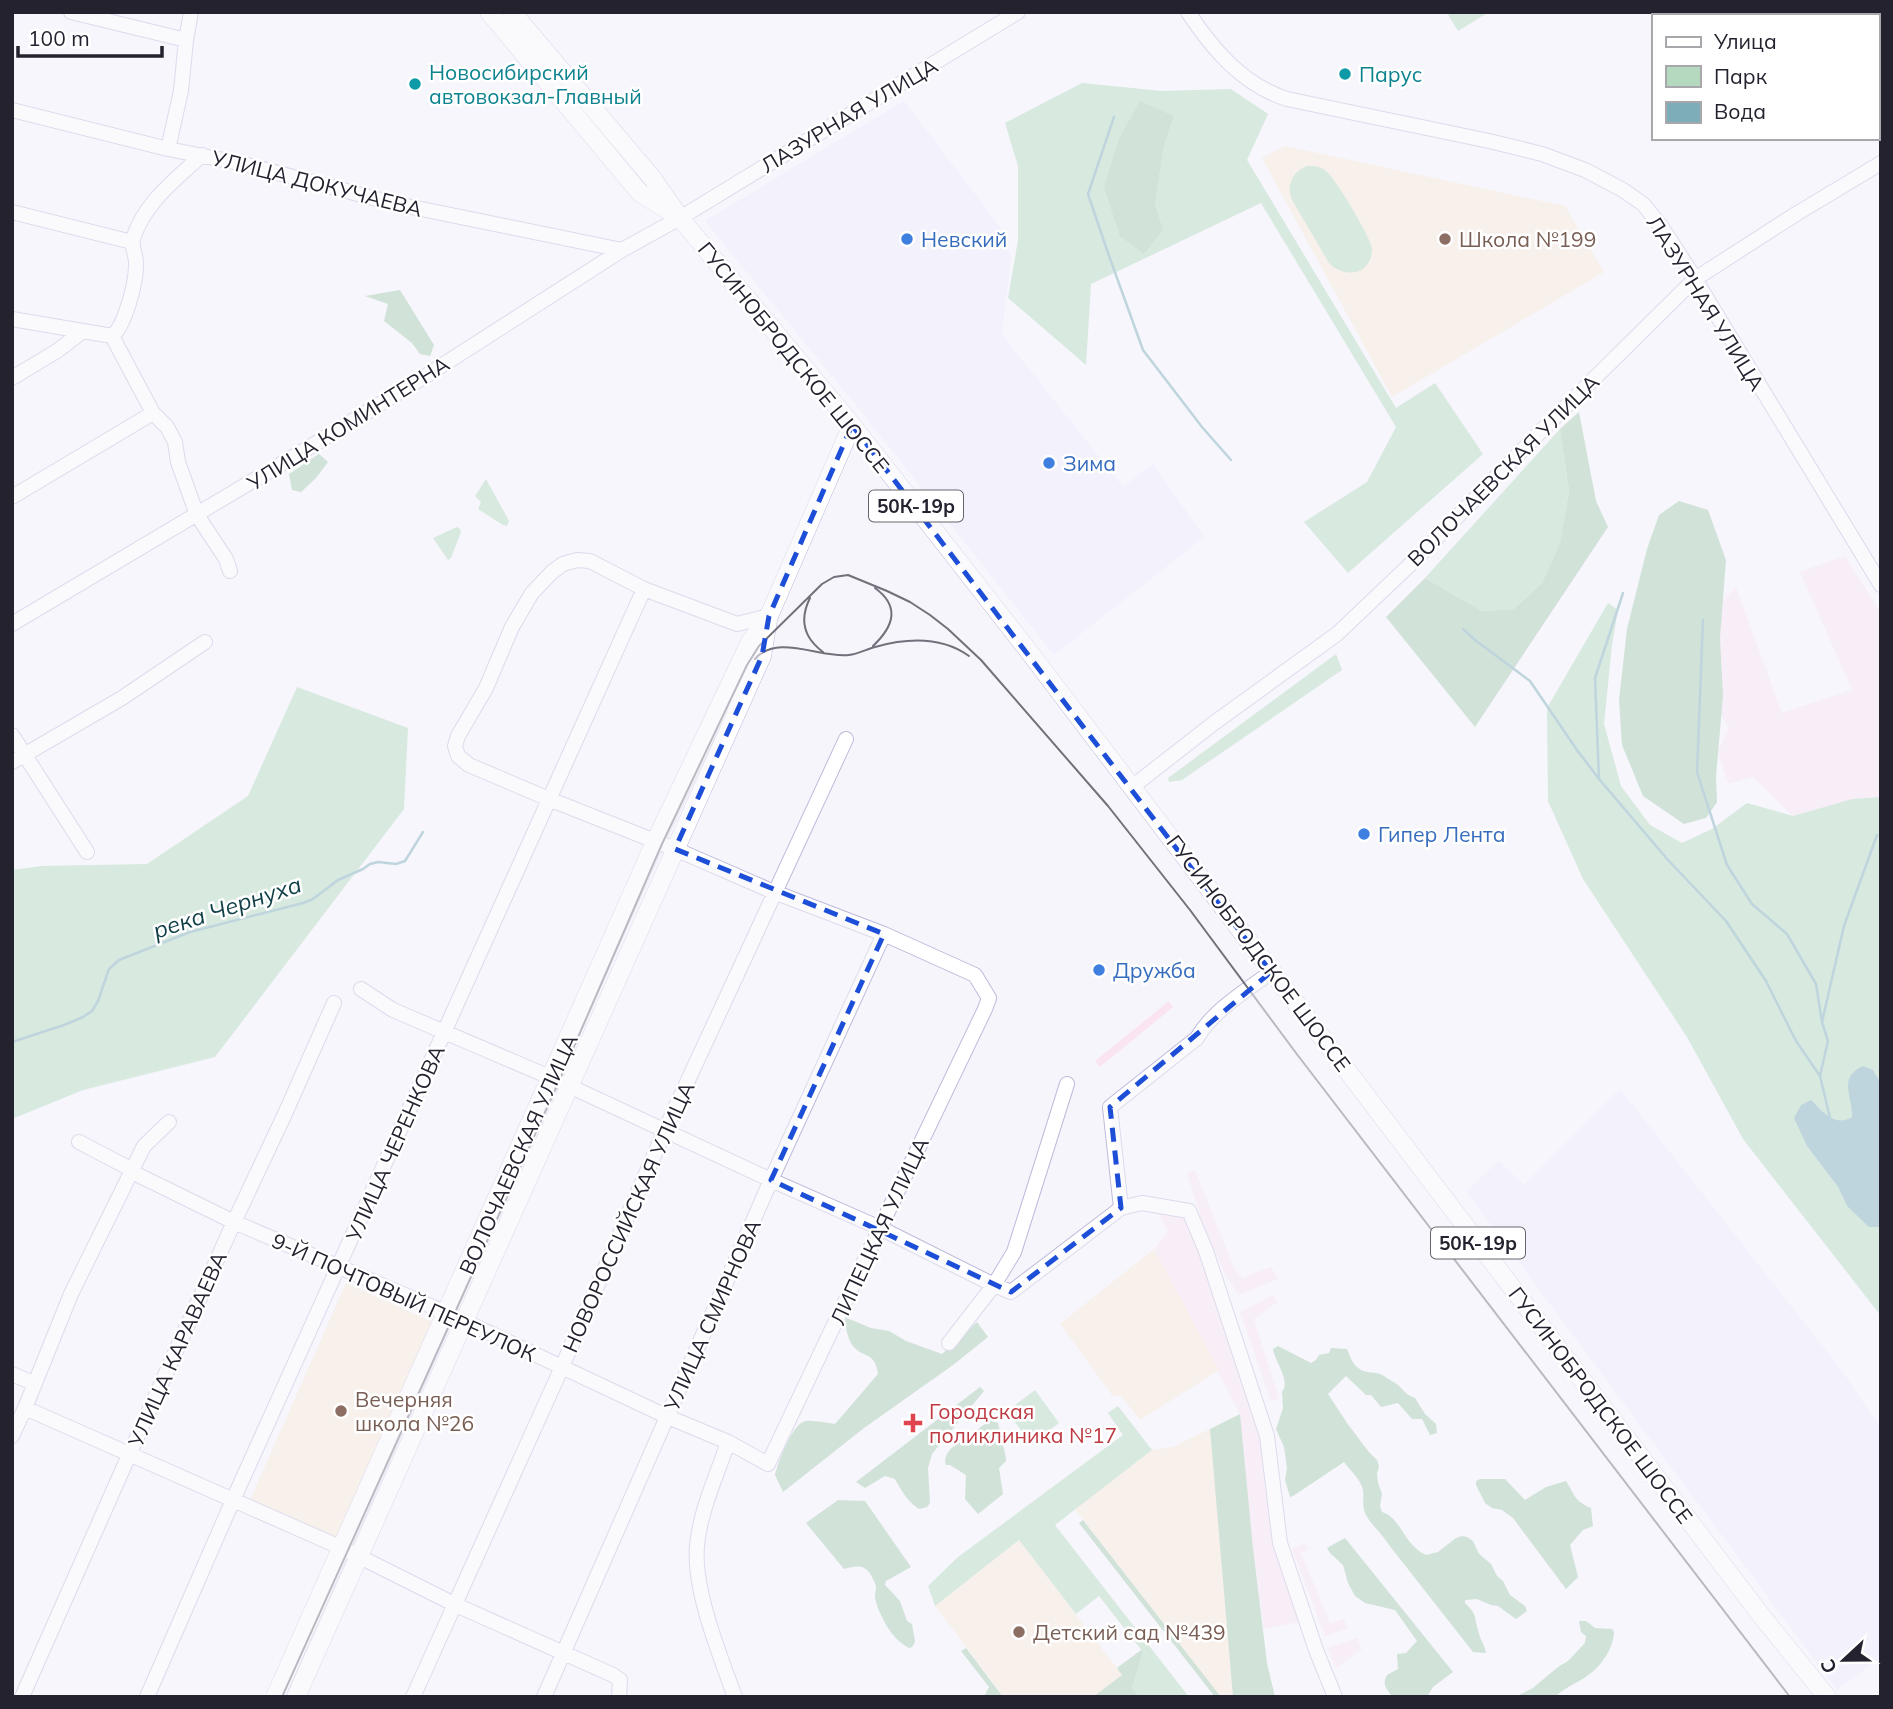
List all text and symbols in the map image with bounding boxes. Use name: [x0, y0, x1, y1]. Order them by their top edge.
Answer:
scale bar: [18, 14, 161, 58]
legend: [1652, 14, 1879, 140]
text: 100 m: [28, 25, 90, 51]
text: Улица: [1713, 28, 1777, 54]
street label: ЛАЗУРНАЯ УЛИЦА: [756, 52, 943, 178]
place label: Новосибирский автовокзал-Главный: [429, 59, 642, 109]
place label: Парус: [1359, 61, 1422, 87]
text: Парк: [1714, 63, 1768, 89]
marker: Парус: [1337, 66, 1353, 82]
marker: Новосибирский автовокзал-Главный: [407, 76, 423, 92]
text: Вода: [1714, 98, 1766, 124]
street label: УЛИЦА ДОКУЧАЕВА: [208, 144, 425, 222]
street label: ЛАЗУРНАЯ УЛИЦА: [1642, 211, 1771, 396]
place label: Невский: [921, 226, 1007, 252]
place label: Школа №199: [1459, 226, 1596, 252]
marker: Невский: [899, 231, 915, 247]
marker: Школа №199: [1437, 231, 1453, 247]
street label: ГУСИНОБРОДСКОЕ ШОССЕ: [693, 236, 895, 478]
street label: УЛИЦА КОМИНТЕРНА: [241, 350, 454, 496]
street label: ВОЛОЧАЕВСКАЯ УЛИЦА: [1402, 368, 1605, 571]
place label: Зима: [1063, 450, 1116, 476]
marker: Зима: [1041, 455, 1057, 471]
road number: 50К-19р: [869, 491, 963, 522]
place label: Гипер Лента: [1378, 821, 1505, 847]
marker: Гипер Лента: [1356, 826, 1372, 842]
street label: ГУСИНОБРОДСКОЕ ШОССЕ: [1162, 830, 1356, 1076]
water label: река Чернуха: [149, 869, 305, 945]
place label: Дружба: [1113, 957, 1196, 983]
marker: Дружба: [1091, 962, 1107, 978]
street label: ВОЛОЧАЕВСКАЯ УЛИЦА: [453, 1029, 583, 1278]
street label: УЛИЦА ЧЕРЕНКОВА: [340, 1040, 450, 1246]
street label: НОВОРОССИЙСКАЯ УЛИЦА: [556, 1077, 700, 1356]
street label: ЛИПЕЦКАЯ УЛИЦА: [824, 1133, 934, 1329]
street label: УЛИЦА СМИРНОВА: [658, 1215, 766, 1416]
street label: 9-Й ПОЧТОВЫЙ ПЕРЕУЛОК: [268, 1227, 540, 1367]
road number: 50К-19р: [1431, 1228, 1525, 1259]
street label: УЛИЦА КАРАВАЕВА: [122, 1247, 232, 1452]
street label: ГУСИНОБРОДСКОЕ ШОССЕ: [1504, 1282, 1698, 1528]
place label: Вечерняя школа №26: [355, 1386, 474, 1436]
place label: Городская поликлиника №17: [929, 1398, 1117, 1448]
marker: Вечерняя школа №26: [333, 1403, 349, 1419]
marker: Городская поликлиника №17: [903, 1413, 923, 1433]
place label: Детский сад №439: [1033, 1619, 1226, 1645]
marker: Детский сад №439: [1011, 1624, 1027, 1640]
north arrow: [1809, 1625, 1879, 1695]
text: С: [1815, 1656, 1842, 1677]

